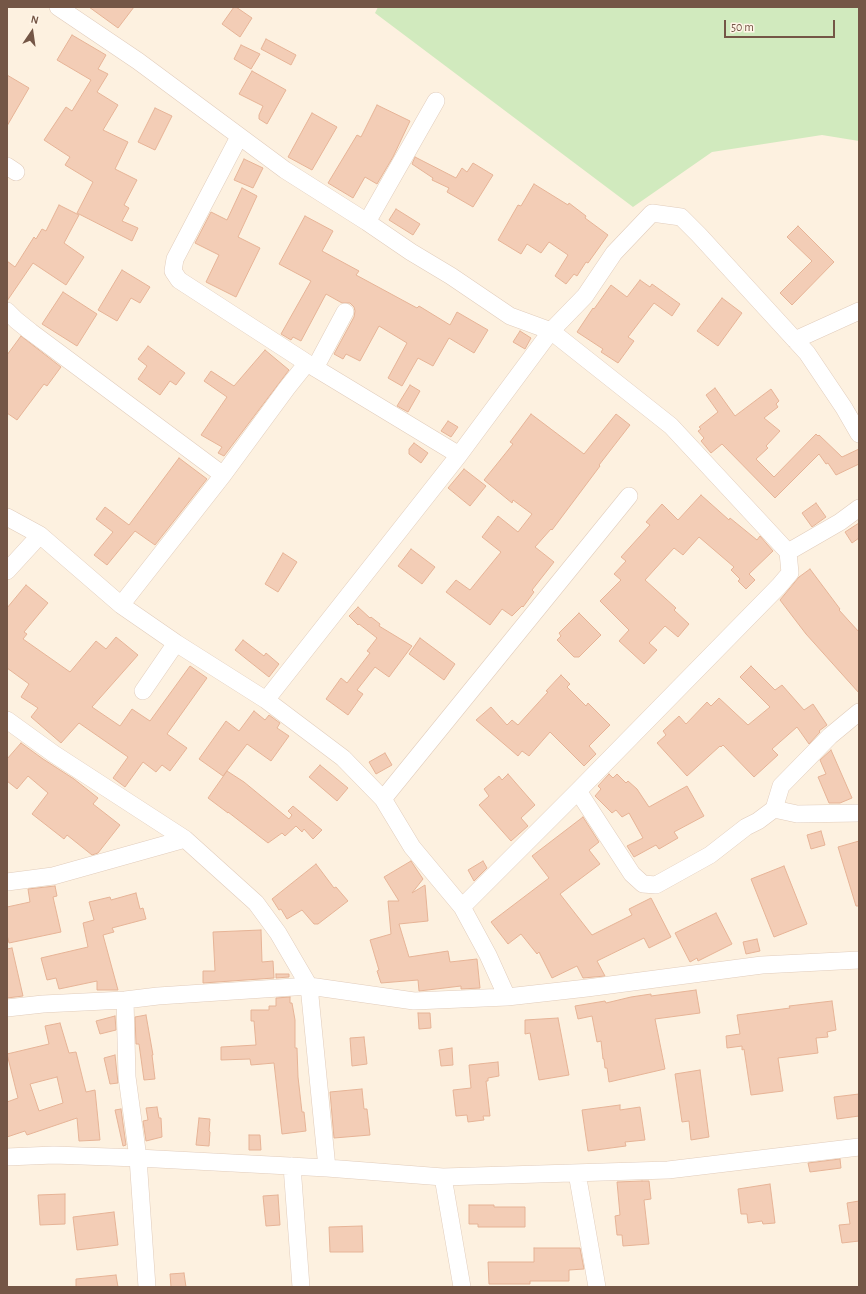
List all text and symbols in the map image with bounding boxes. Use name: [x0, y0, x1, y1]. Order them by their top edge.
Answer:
north arrow: [12, 12, 52, 52]
scale bar: [726, 12, 837, 38]
text: N: [30, 14, 40, 26]
text: 50 m: [731, 21, 754, 33]

